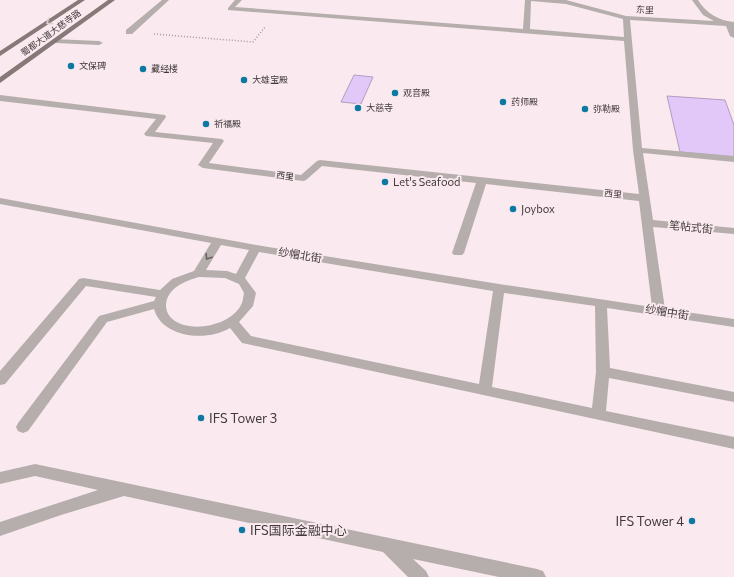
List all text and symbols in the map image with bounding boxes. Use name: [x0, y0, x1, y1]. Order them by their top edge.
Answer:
street label: 东里: [636, 4, 654, 15]
street label: 蜀都大道大慈寺路: [18, 7, 83, 58]
one-way arrow: [46, 17, 53, 25]
place label: 文保碑: [79, 60, 106, 71]
marker: 文保碑: [66, 61, 76, 71]
place label: 藏经楼: [151, 63, 178, 74]
marker: 藏经楼: [138, 64, 148, 74]
place label: 大雄宝殿: [252, 74, 288, 85]
marker: 大雄宝殿: [239, 75, 249, 85]
place label: 观音殿: [403, 87, 430, 98]
marker: 观音殿: [390, 88, 400, 98]
place label: 药师殿: [511, 96, 538, 107]
marker: 药师殿: [498, 97, 508, 107]
place label: 大慈寺: [366, 102, 393, 113]
marker: 大慈寺: [353, 103, 363, 113]
place label: 弥勒殿: [593, 103, 620, 114]
marker: 弥勒殿: [580, 104, 590, 114]
place label: 祈福殿: [214, 118, 241, 129]
marker: 祈福殿: [201, 119, 211, 129]
street label: 西里: [275, 169, 295, 182]
place label: Let's Seafood: [393, 175, 460, 188]
marker: Let's Seafood: [380, 177, 390, 187]
street label: 西里: [604, 187, 623, 200]
place label: Joybox: [521, 202, 555, 216]
marker: Joybox: [508, 204, 518, 214]
street label: 笔帖式街: [668, 218, 714, 235]
street label: 纱帽北街: [277, 245, 323, 264]
one-way arrow: [205, 253, 213, 260]
street label: 纱帽中街: [644, 302, 690, 321]
place label: IFS Tower 3: [209, 410, 277, 426]
marker: IFS Tower 3: [196, 413, 206, 423]
place label: IFS Tower 4: [615, 513, 684, 529]
marker: IFS Tower 4: [687, 516, 697, 526]
place label: IFS国际金融中心: [250, 522, 347, 538]
marker: IFS国际金融中心: [237, 525, 247, 535]

